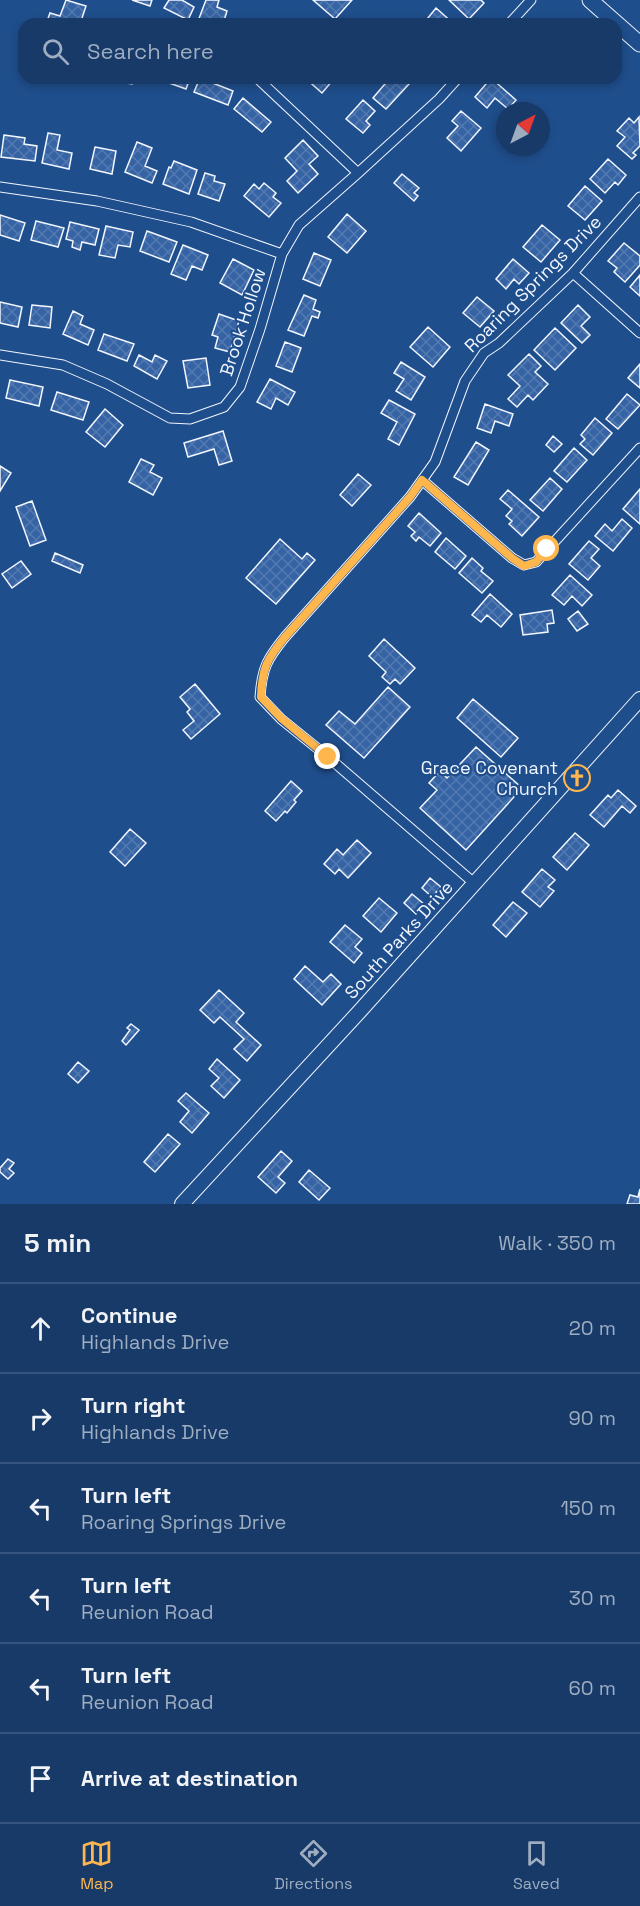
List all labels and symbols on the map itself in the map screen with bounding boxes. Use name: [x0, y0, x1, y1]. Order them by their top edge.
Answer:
north arrow: [496, 102, 550, 156]
street label: Roaring Springs Drive: [459, 210, 606, 357]
street label: Brook Hollow: [214, 265, 271, 379]
route start: [533, 535, 559, 561]
route end: [314, 743, 340, 769]
place label: Grace Covenant Church: [421, 756, 558, 800]
church icon: Grace Covenant Church: [562, 763, 592, 793]
street label: South Parks Drive: [339, 876, 458, 1004]

